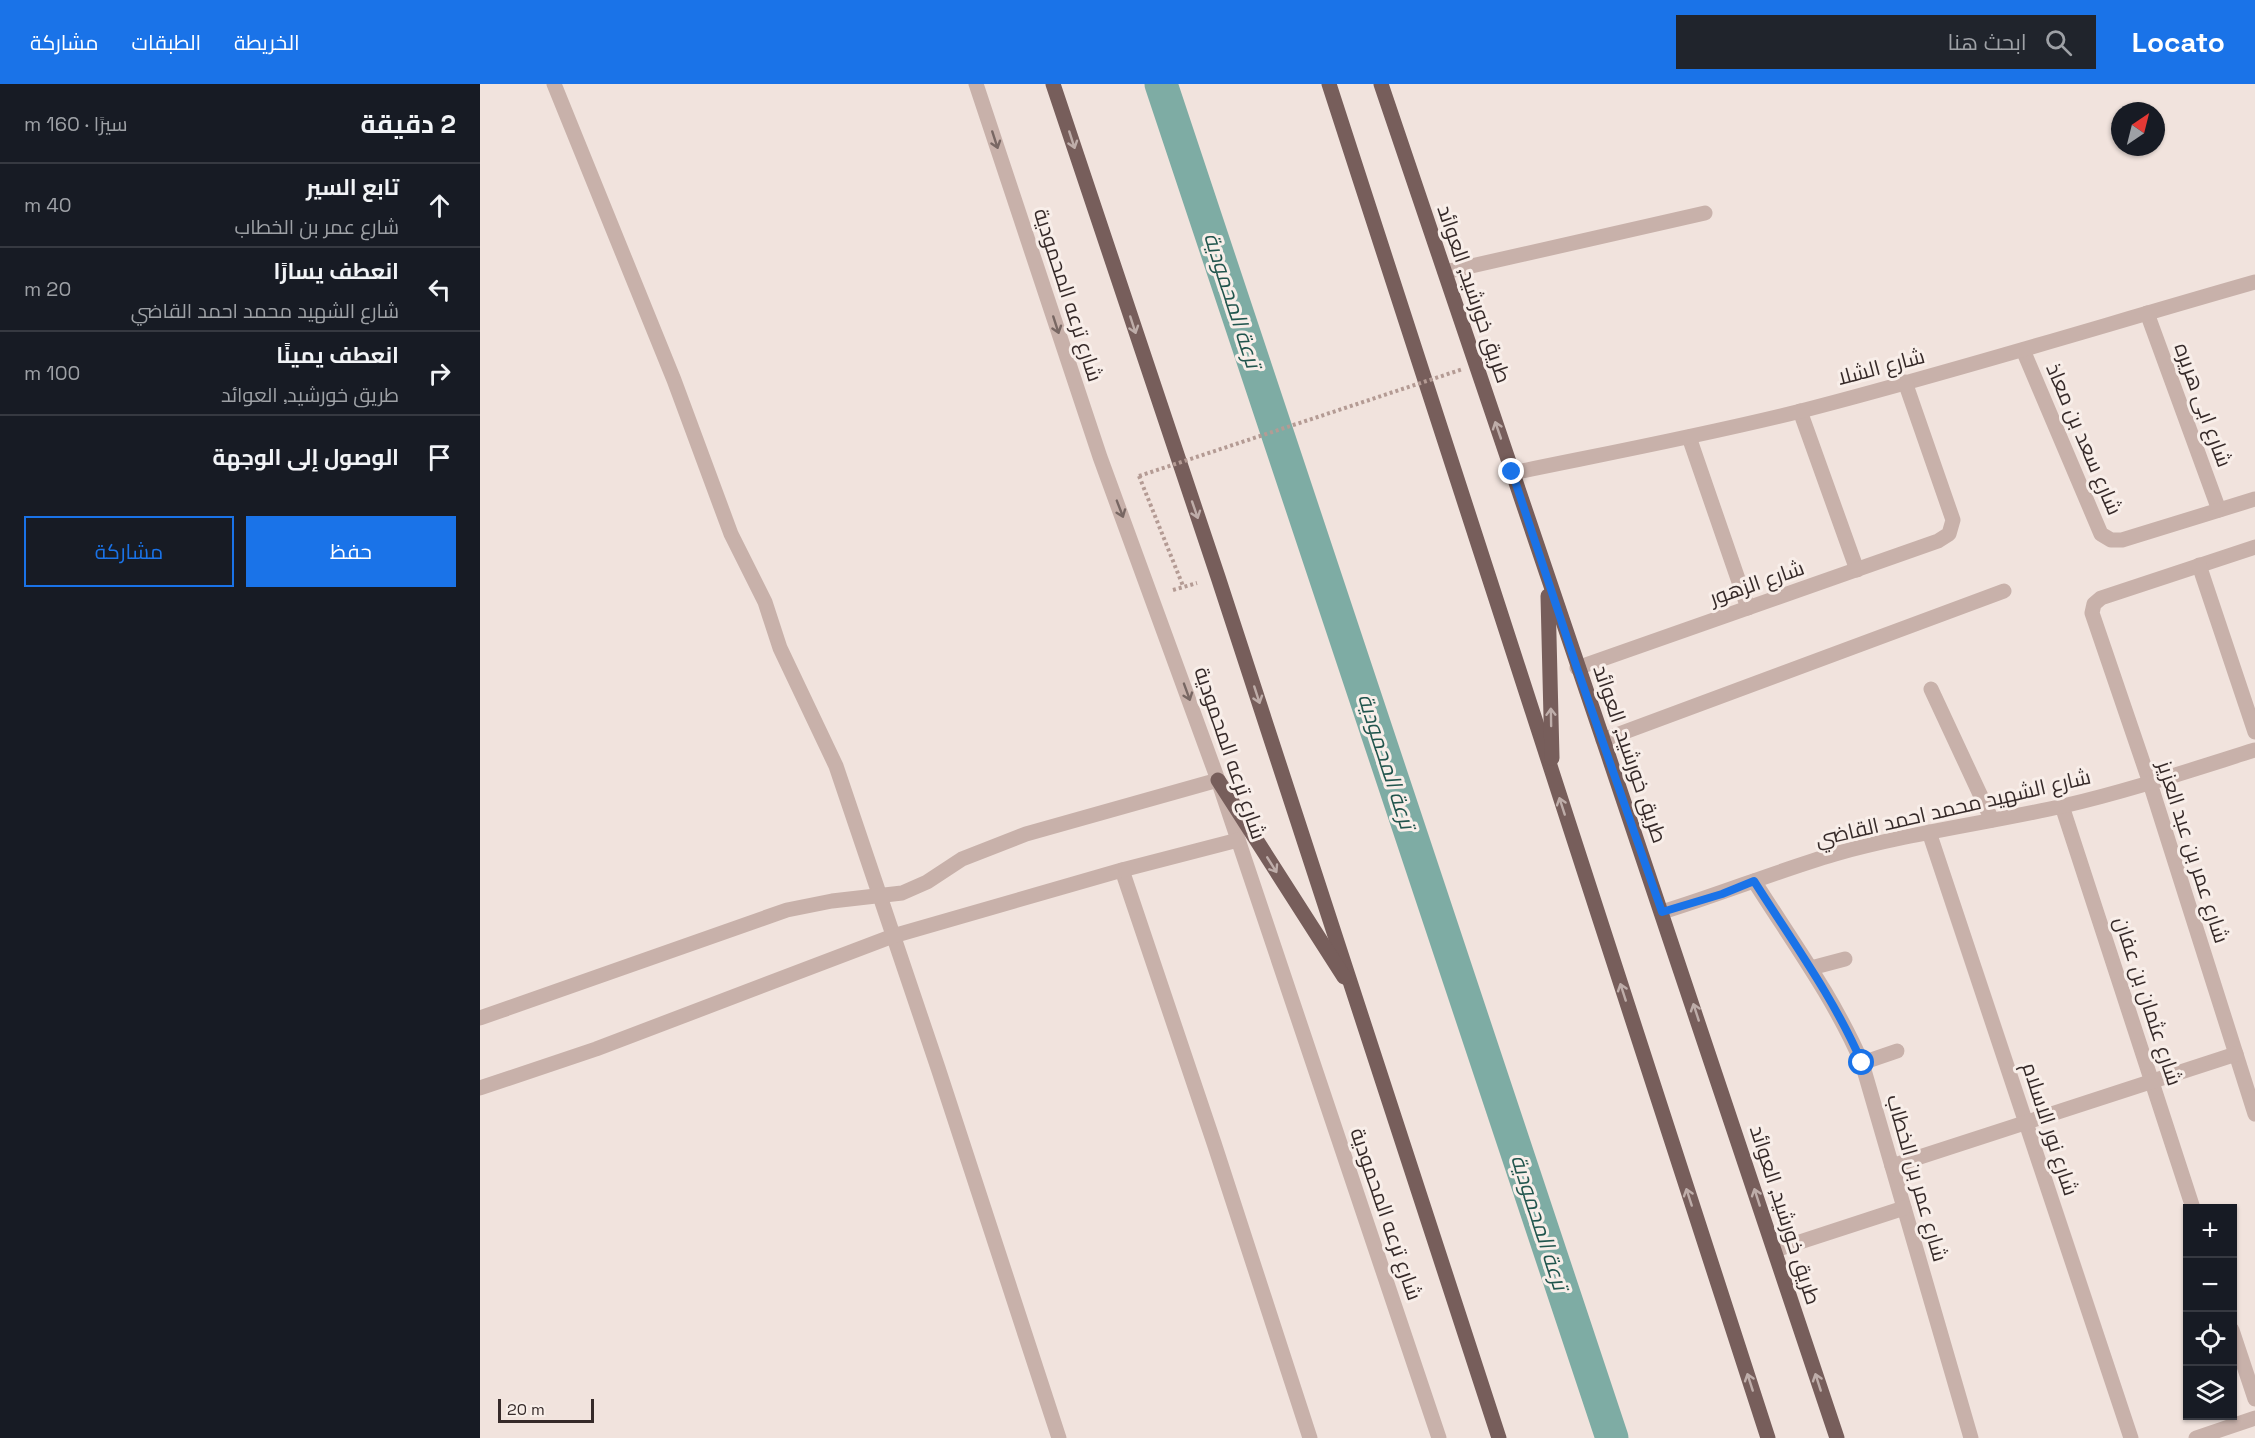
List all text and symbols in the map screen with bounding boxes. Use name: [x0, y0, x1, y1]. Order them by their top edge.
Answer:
search box: [1676, 15, 2096, 69]
text: Locato: [2132, 24, 2225, 60]
icon: search: [2042, 26, 2075, 59]
text: ابحث هنا: [1948, 28, 2027, 56]
text: مشاركة: [30, 29, 99, 56]
text: الطبقات: [132, 29, 201, 56]
text: الخريطة: [234, 29, 300, 56]
north arrow: [2111, 102, 2165, 156]
text: 2 دقيقة: [360, 107, 456, 141]
text: سيرًا · 160 m: [24, 111, 128, 137]
one-way arrow: [990, 130, 1001, 149]
one-way arrow: [1067, 130, 1078, 149]
text: تابع السير: [306, 173, 399, 201]
icon: ahead: [423, 189, 456, 222]
text: 40 m: [24, 192, 72, 218]
street label: طريق خورشيد, العوائد: [1431, 201, 1518, 387]
street label: شارع ترعه المحمودية: [1027, 205, 1109, 385]
text: شارع عمر بن الخطاب: [235, 214, 399, 240]
water label: ترعة المحمودية: [1198, 229, 1269, 375]
text: انعطف يسارًا: [273, 257, 399, 285]
icon: left: [423, 273, 456, 306]
text: 20 m: [24, 276, 71, 302]
text: شارع الشهيد محمد احمد القاضي: [131, 298, 399, 324]
one-way arrow: [1051, 315, 1062, 334]
one-way arrow: [1128, 315, 1139, 334]
street label: شارع ابى هريره: [2168, 339, 2238, 471]
text: انعطف يمينًا: [276, 341, 399, 369]
street label: شارع الشلا: [1834, 342, 1928, 392]
icon: right: [423, 357, 456, 390]
street label: شارع سعد بن معاذ: [2039, 359, 2129, 519]
text: 100 m: [24, 360, 80, 386]
text: طريق خورشيد, العوائد: [221, 382, 399, 408]
one-way arrow: [1492, 421, 1503, 440]
icon: arrive: [423, 441, 456, 474]
text: الوصول إلى الوجهة: [213, 443, 399, 471]
route end: [1498, 458, 1524, 484]
one-way arrow: [1115, 499, 1126, 518]
one-way arrow: [1190, 500, 1201, 519]
button: مشاركة: [24, 516, 234, 587]
button: حفظ: [246, 516, 456, 587]
street label: شارع الزهور: [1705, 554, 1808, 613]
street label: طريق خورشيد, العوائد: [1587, 661, 1674, 847]
street label: شارع ترعه المحمودية: [1187, 663, 1273, 843]
one-way arrow: [1182, 682, 1193, 701]
one-way arrow: [1252, 685, 1263, 704]
water label: ترعة المحمودية: [1352, 690, 1423, 836]
one-way arrow: [1545, 708, 1557, 728]
street label: شارع عمر بن عبد العزيز: [2150, 756, 2236, 947]
street label: شارع الشهيد محمد احمد القاضي: [1813, 763, 2094, 854]
one-way arrow: [1556, 797, 1567, 816]
one-way arrow: [1266, 856, 1278, 872]
street label: شارع عثمان بن عفان: [2107, 913, 2189, 1089]
one-way arrow: [1616, 983, 1627, 1001]
one-way arrow: [1690, 1003, 1701, 1022]
route start: [1848, 1049, 1874, 1075]
street label: شارع نور الاسلام: [2015, 1059, 2085, 1199]
street label: شارع عمر بن الخطاب: [1880, 1091, 1954, 1265]
street label: طريق خورشيد, العوائد: [1744, 1122, 1827, 1308]
street label: شارع ترعه المحمودية: [1343, 1124, 1429, 1304]
water label: ترعة المحمودية: [1505, 1151, 1576, 1297]
one-way arrow: [1683, 1188, 1694, 1207]
one-way arrow: [1751, 1188, 1762, 1207]
map controls: [2183, 1204, 2237, 1420]
button: +: [2183, 1204, 2237, 1258]
button: −: [2183, 1258, 2237, 1312]
button: locate: [2183, 1312, 2237, 1366]
button: layers: [2183, 1366, 2237, 1420]
one-way arrow: [1743, 1373, 1754, 1392]
one-way arrow: [1812, 1373, 1823, 1392]
scale bar: [498, 1396, 594, 1424]
text: 20 m: [507, 1399, 545, 1420]

